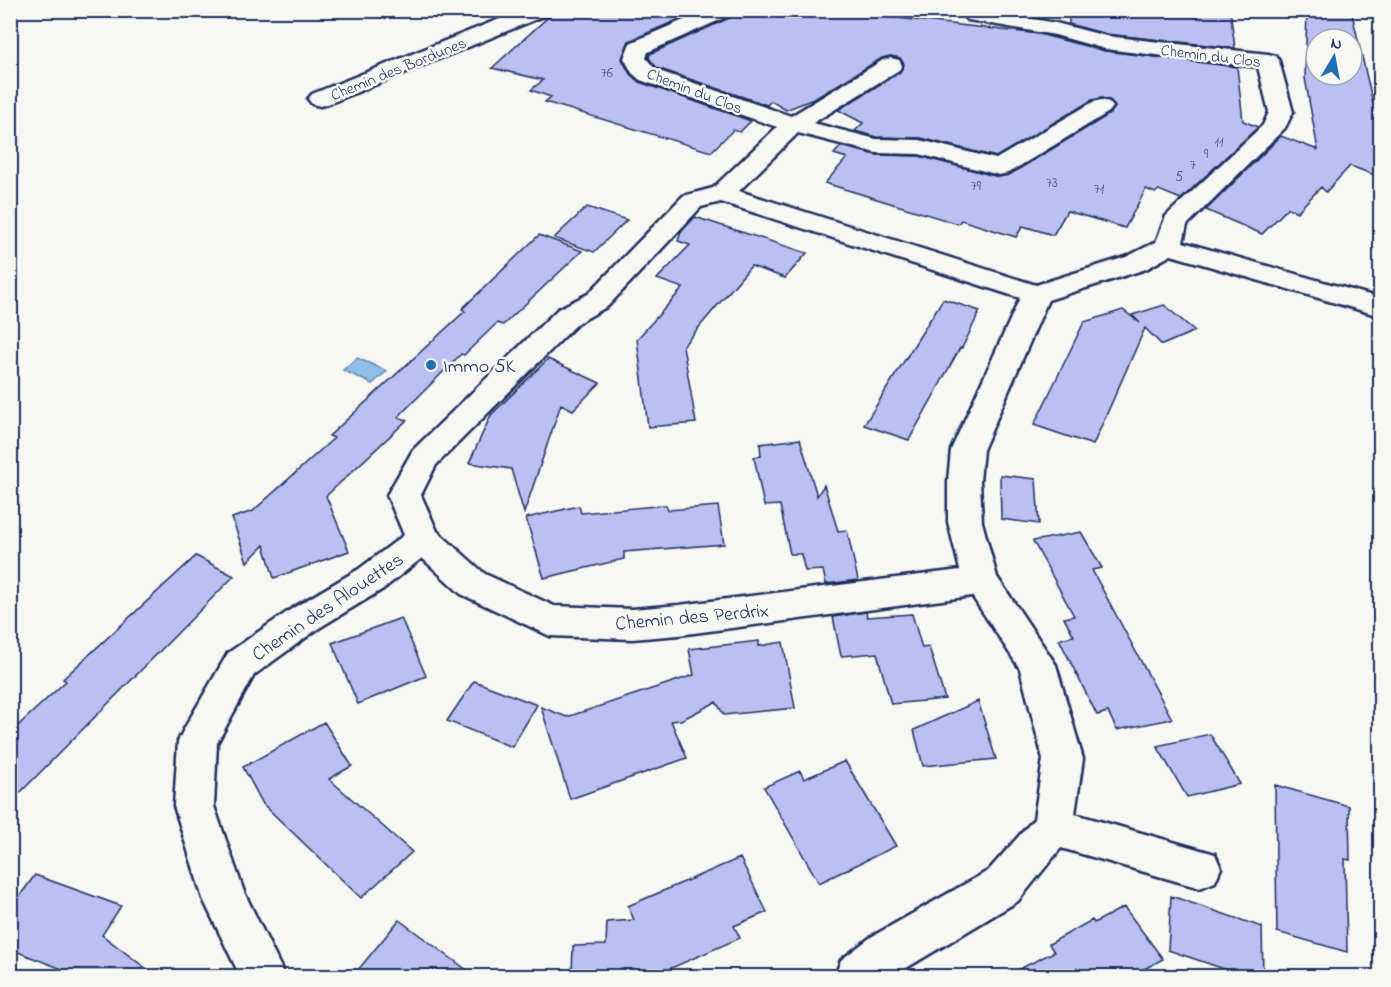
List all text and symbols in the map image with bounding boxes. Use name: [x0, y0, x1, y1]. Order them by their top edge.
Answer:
north arrow: [1304, 27, 1364, 87]
text: N: [1329, 31, 1344, 57]
street label: Chemin des Bordunes: [327, 32, 470, 108]
street label: Chemin du Clos: [1159, 39, 1262, 75]
house number: 76: [601, 63, 613, 84]
street label: Chemin du Clos: [643, 63, 746, 121]
house number: 11: [1215, 132, 1224, 153]
house number: 9: [1204, 144, 1209, 165]
house number: 7: [1190, 155, 1196, 176]
house number: 5: [1175, 167, 1183, 188]
house number: 73: [1046, 173, 1058, 194]
house number: 79: [971, 176, 982, 197]
house number: 71: [1094, 179, 1105, 200]
place label: Immo 5K: [443, 353, 516, 382]
marker: Immo 5K: [424, 358, 438, 372]
street label: Chemin des Alouettes: [247, 546, 410, 670]
street label: Chemin des Perdrix: [614, 597, 770, 640]

